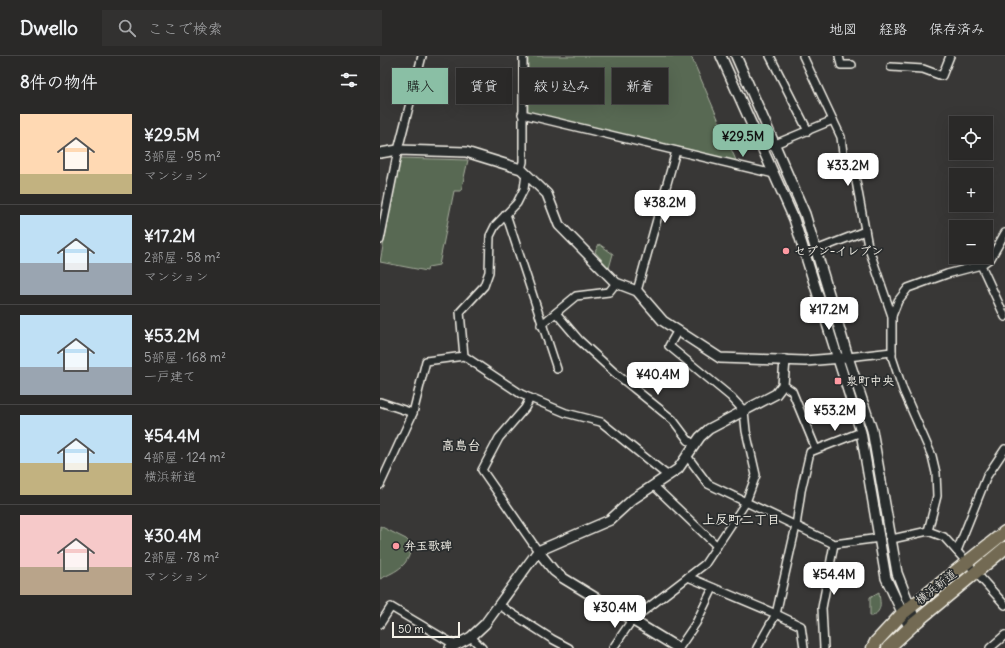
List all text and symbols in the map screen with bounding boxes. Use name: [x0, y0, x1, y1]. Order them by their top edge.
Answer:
search box: [102, 10, 382, 46]
text: Dwello: [20, 16, 78, 40]
icon: search: [116, 17, 138, 39]
text: ここで検索: [148, 19, 223, 38]
text: 地図: [829, 20, 857, 38]
text: 経路: [879, 20, 907, 38]
text: 保存済み: [929, 20, 985, 38]
chip: 購入: [392, 68, 448, 104]
chip: 賃貸: [456, 68, 512, 104]
chip: 絞り込み: [520, 68, 604, 104]
chip: 新着: [612, 68, 668, 104]
icon: filters: [338, 69, 360, 91]
text: 8件の物件: [20, 71, 98, 93]
map controls: [949, 116, 993, 264]
button: locate: [949, 116, 993, 160]
text: ¥29.5M: [144, 124, 200, 146]
pin: ¥29.5M: [710, 124, 776, 158]
text: ¥29.5M: [722, 128, 764, 145]
icon: home: [52, 130, 100, 178]
text: 3部屋 · 95 m²: [144, 148, 221, 165]
pin: ¥33.2M: [815, 153, 881, 187]
text: ¥33.2M: [827, 157, 869, 174]
text: マンション: [144, 167, 208, 184]
button: +: [949, 168, 993, 212]
pin: ¥38.2M: [632, 190, 698, 224]
text: ¥38.2M: [644, 194, 686, 211]
button: −: [949, 220, 993, 264]
text: ¥17.2M: [144, 225, 196, 247]
icon: home: [52, 231, 100, 279]
place label: セブン-イレブン: [794, 243, 883, 258]
marker: セブン-イレブン: [781, 246, 791, 256]
text: 2部屋 · 58 m²: [144, 249, 221, 266]
text: マンション: [144, 268, 208, 285]
pin: ¥17.2M: [796, 297, 862, 331]
text: ¥17.2M: [809, 301, 849, 318]
text: ¥53.2M: [144, 325, 200, 347]
icon: home: [52, 331, 100, 379]
text: 5部屋 · 168 m²: [144, 349, 226, 366]
pin: ¥40.4M: [625, 362, 691, 396]
text: ¥40.4M: [636, 366, 680, 383]
text: 一戸建て: [144, 368, 196, 385]
place label: 泉町中央: [846, 373, 894, 388]
marker: 泉町中央: [833, 376, 843, 386]
pin: ¥53.2M: [802, 398, 868, 432]
text: ¥53.2M: [814, 402, 856, 419]
text: ¥54.4M: [144, 425, 200, 447]
icon: home: [52, 431, 100, 479]
district label: 高島台: [441, 437, 481, 454]
text: 4部屋 · 124 m²: [144, 449, 226, 466]
text: 横浜新道: [144, 468, 196, 485]
district label: 上反町二丁目: [702, 511, 780, 528]
text: ¥30.4M: [144, 525, 202, 547]
icon: home: [52, 531, 100, 579]
place label: 弁玉歌碑: [404, 538, 452, 553]
marker: 弁玉歌碑: [391, 541, 401, 551]
text: 2部屋 · 78 m²: [144, 549, 219, 566]
pin: ¥54.4M: [801, 562, 867, 596]
text: ¥54.4M: [812, 566, 856, 583]
street label: 横浜新道: [912, 566, 959, 607]
text: マンション: [144, 568, 208, 585]
pin: ¥30.4M: [582, 595, 648, 629]
text: ¥30.4M: [593, 599, 637, 616]
scale bar: [392, 620, 460, 639]
text: 50 m: [398, 622, 424, 636]

